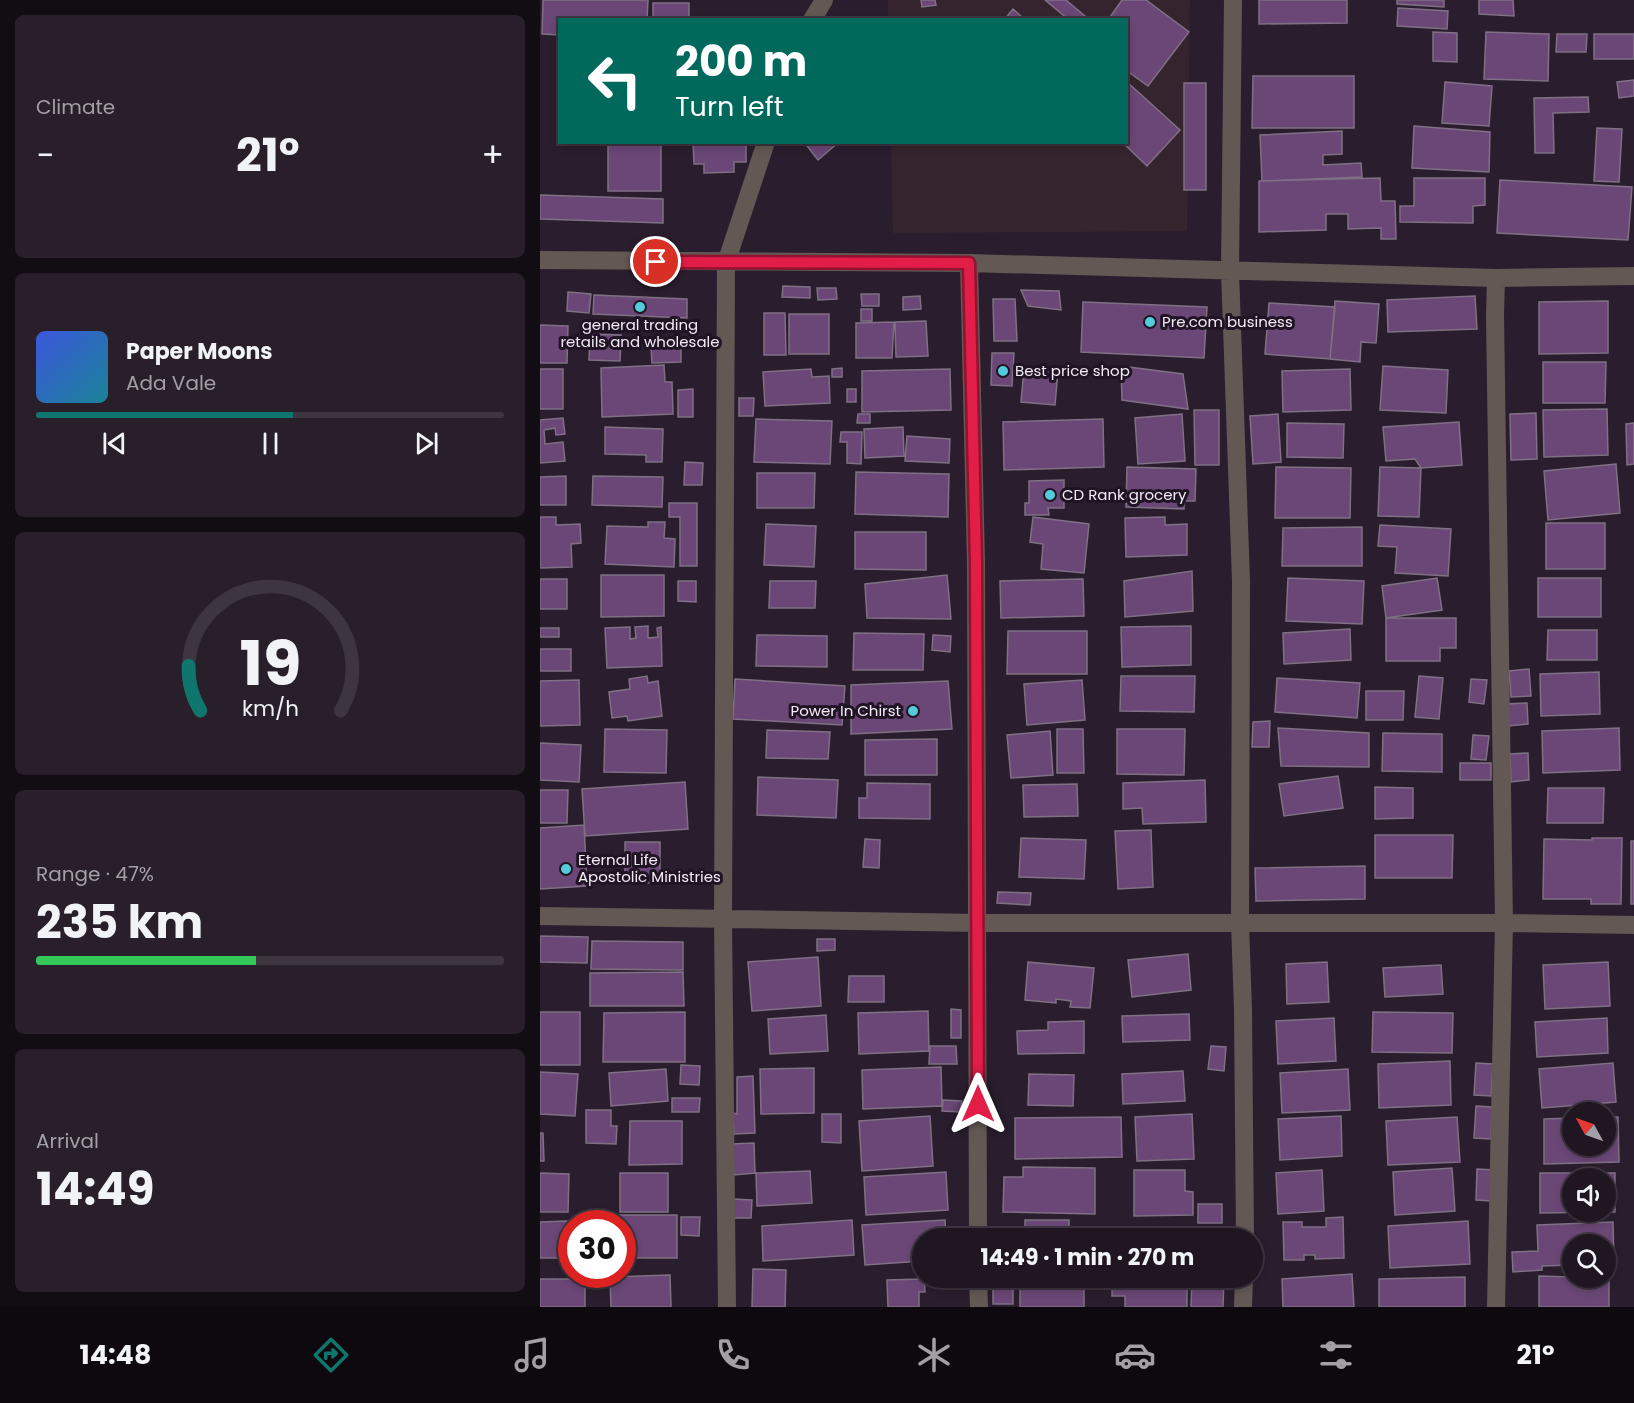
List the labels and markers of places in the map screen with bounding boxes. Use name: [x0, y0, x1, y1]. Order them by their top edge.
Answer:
pin: [630, 236, 681, 287]
marker: general trading retails and wholesale: [633, 300, 647, 314]
place label: Pre.com business: [1162, 311, 1293, 332]
place label: general trading retails and wholesale: [560, 314, 720, 352]
marker: Pre.com business: [1143, 315, 1157, 329]
place label: Best price shop: [1015, 360, 1130, 381]
marker: Best price shop: [996, 364, 1010, 378]
place label: CD Rank grocery: [1062, 484, 1187, 505]
marker: CD Rank grocery: [1043, 488, 1057, 502]
place label: Power In Chirst: [790, 700, 901, 721]
marker: Power In Chirst: [906, 704, 920, 718]
place label: Eternal Life Apostolic Ministries: [578, 849, 721, 887]
marker: Eternal Life Apostolic Ministries: [559, 862, 573, 876]

